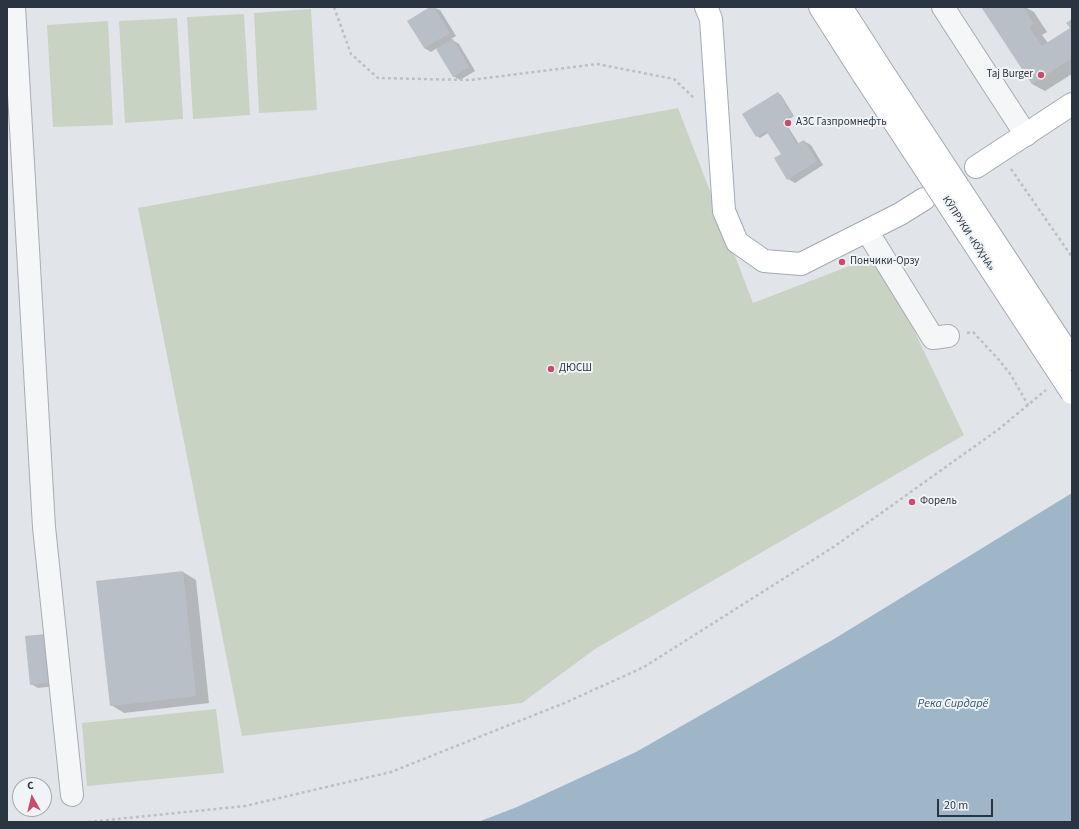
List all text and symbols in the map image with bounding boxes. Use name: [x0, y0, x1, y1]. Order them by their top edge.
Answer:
place label: Taj Burger: [987, 68, 1033, 82]
marker: Taj Burger: [1036, 70, 1046, 80]
place label: АЗС Газпромнефть: [796, 116, 887, 130]
marker: АЗС Газпромнефть: [783, 118, 793, 128]
street label: КӮПРУКИ «КӮҲНА»: [939, 194, 997, 274]
place label: Пончики-Орзу: [850, 255, 919, 269]
marker: Пончики-Орзу: [837, 257, 847, 267]
place label: ДЮСШ: [559, 362, 592, 376]
marker: ДЮСШ: [546, 364, 556, 374]
place label: Форель: [920, 495, 957, 509]
marker: Форель: [907, 497, 917, 507]
water label: Река Сирдарё: [918, 697, 988, 711]
north arrow: [12, 777, 52, 817]
text: С: [26, 778, 35, 793]
scale bar: [939, 791, 995, 817]
text: 20 m: [944, 797, 968, 814]

